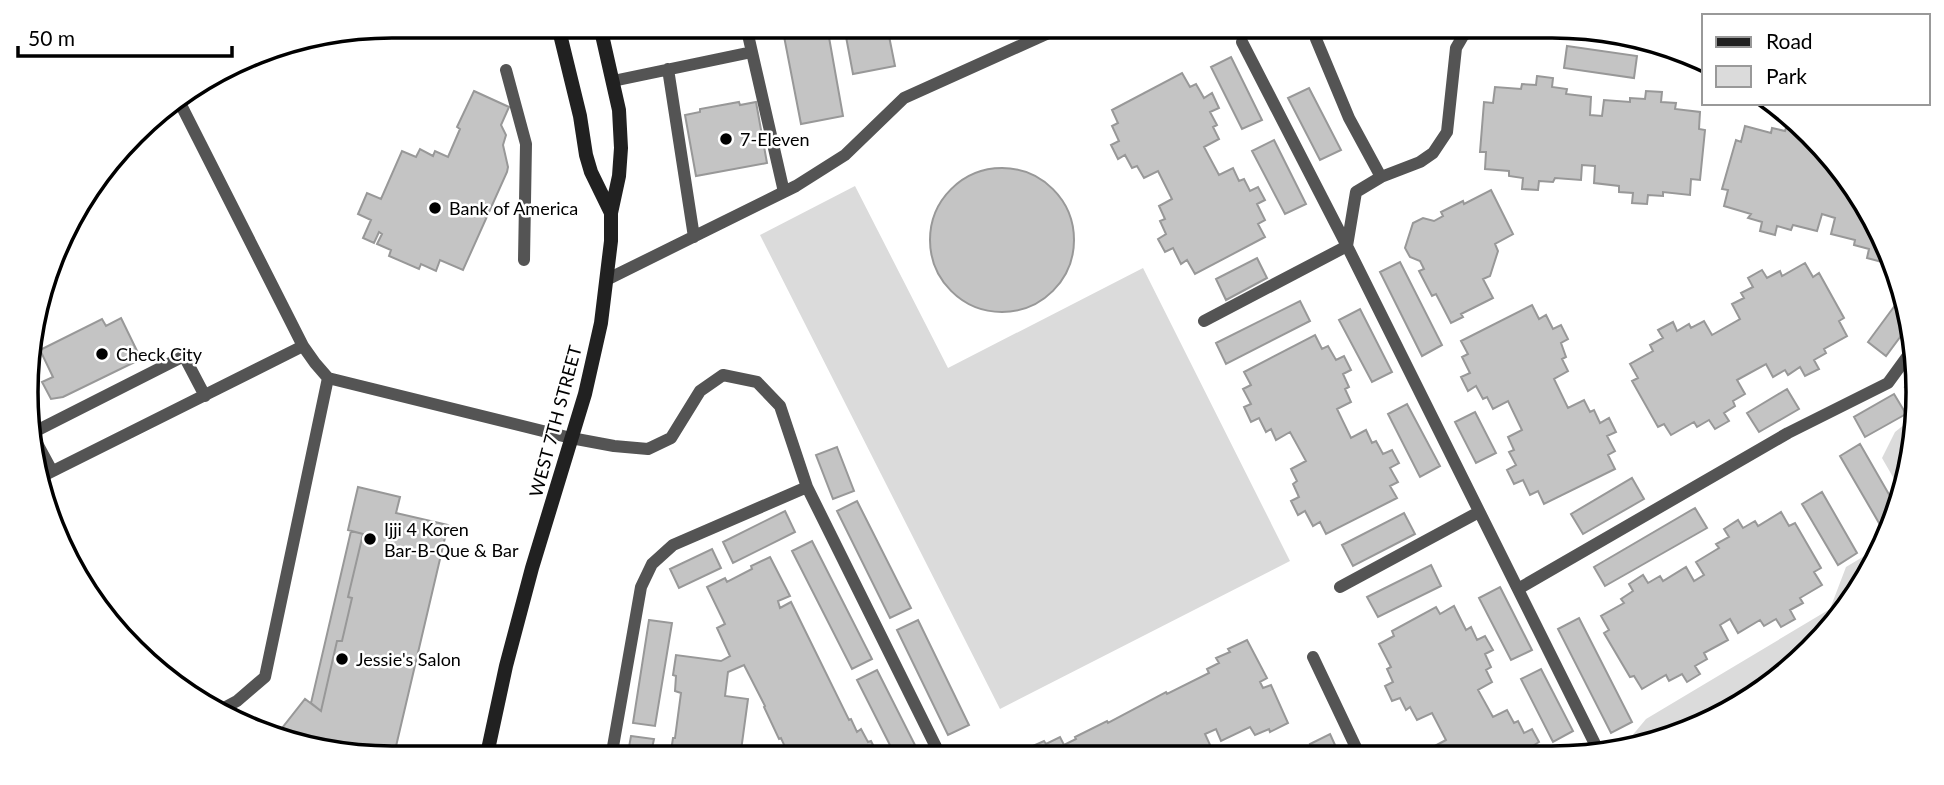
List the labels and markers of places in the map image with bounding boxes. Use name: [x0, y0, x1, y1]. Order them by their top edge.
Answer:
place label: 7-Eleven: [740, 128, 810, 150]
marker: 7-Eleven: [718, 131, 734, 147]
place label: Bank of America: [449, 197, 578, 219]
marker: Bank of America: [427, 200, 443, 216]
place label: Check City: [116, 343, 203, 365]
marker: Check City: [94, 346, 110, 362]
place label: Ijji 4 Koren Bar-B-Que & Bar: [384, 518, 519, 561]
marker: Ijji 4 Koren Bar-B-Que & Bar: [362, 531, 378, 547]
place label: Jessie's Salon: [356, 648, 461, 670]
marker: Jessie's Salon: [334, 651, 350, 667]

